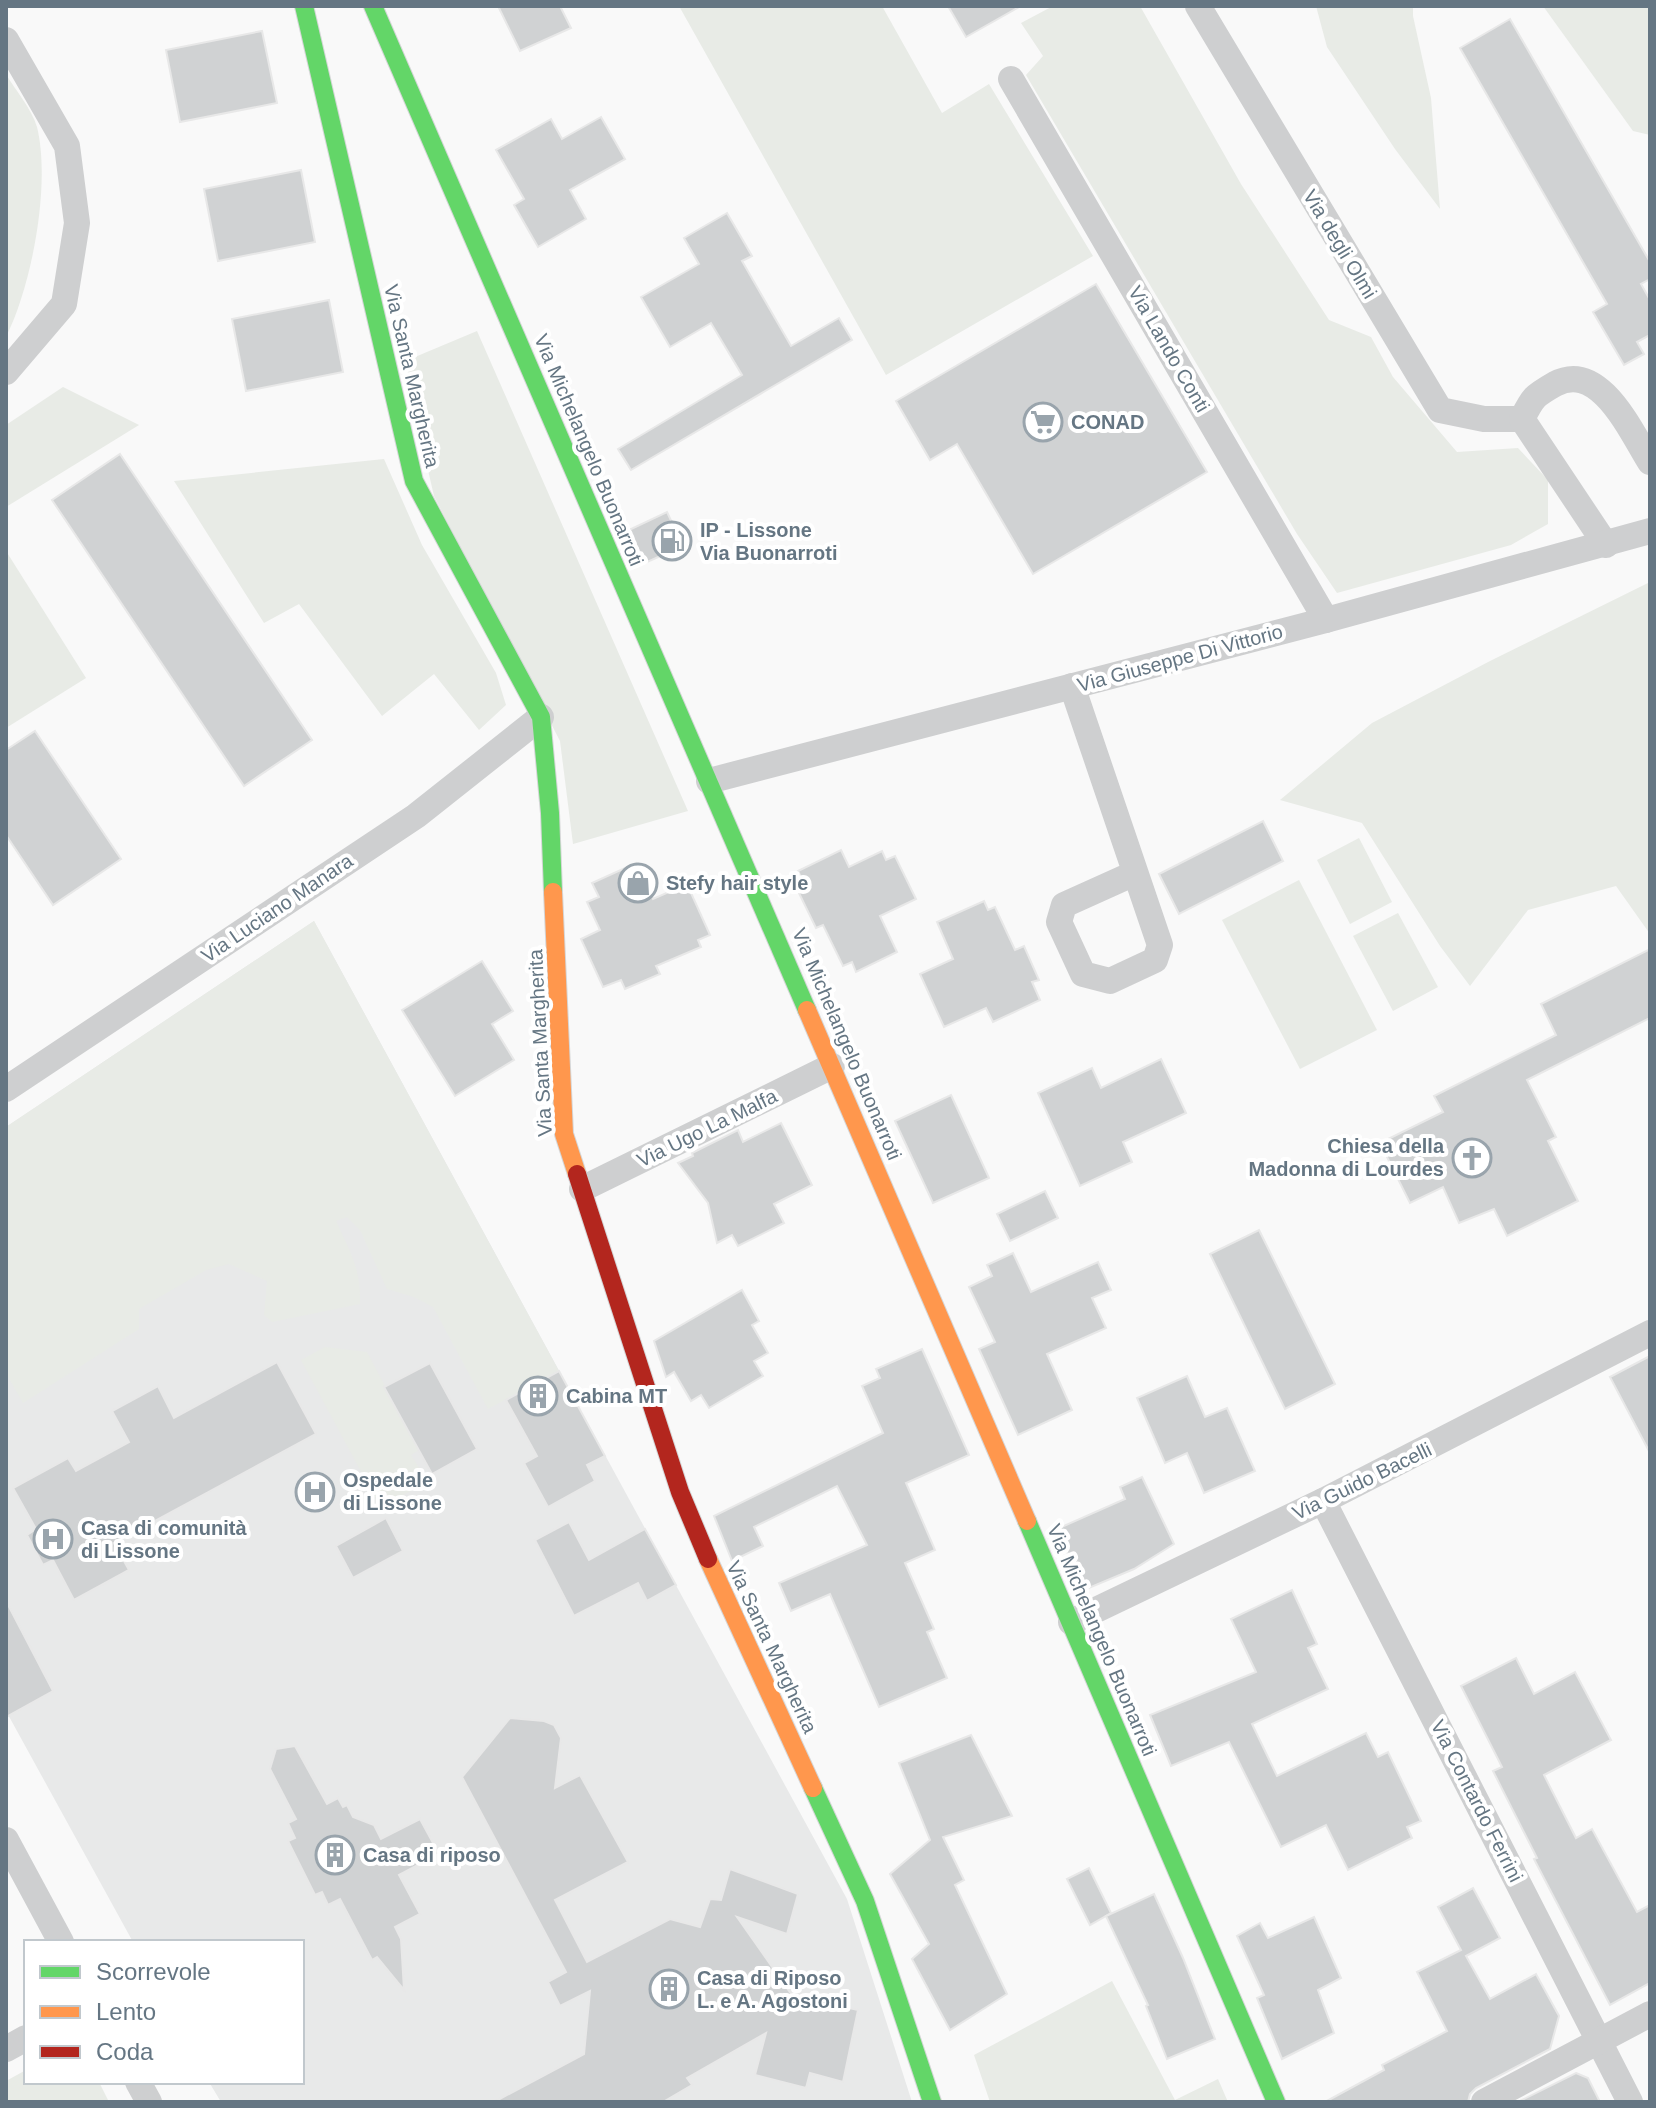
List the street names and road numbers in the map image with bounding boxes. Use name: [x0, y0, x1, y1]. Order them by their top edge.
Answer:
street label: Via degli Olmi: [1299, 186, 1381, 302]
street label: Via Santa Margherita: [380, 282, 444, 471]
street label: Via Lando Conti: [1124, 282, 1214, 416]
street label: Via Michelangelo Buonarroti: [530, 331, 648, 569]
street label: Via Giuseppe Di Vittorio: [1075, 620, 1285, 696]
street label: Via Luciano Manara: [197, 849, 357, 967]
street label: Via Michelangelo Buonarroti: [788, 925, 906, 1163]
street label: Via Santa Margherita: [524, 948, 556, 1137]
street label: Via Ugo La Malfa: [633, 1084, 781, 1171]
street label: Via Guido Bacelli: [1289, 1438, 1435, 1524]
street label: Via Michelangelo Buonarroti: [1043, 1521, 1161, 1759]
street label: Via Santa Margherita: [722, 1557, 822, 1737]
street label: Via Contardo Ferrini: [1427, 1716, 1527, 1886]

